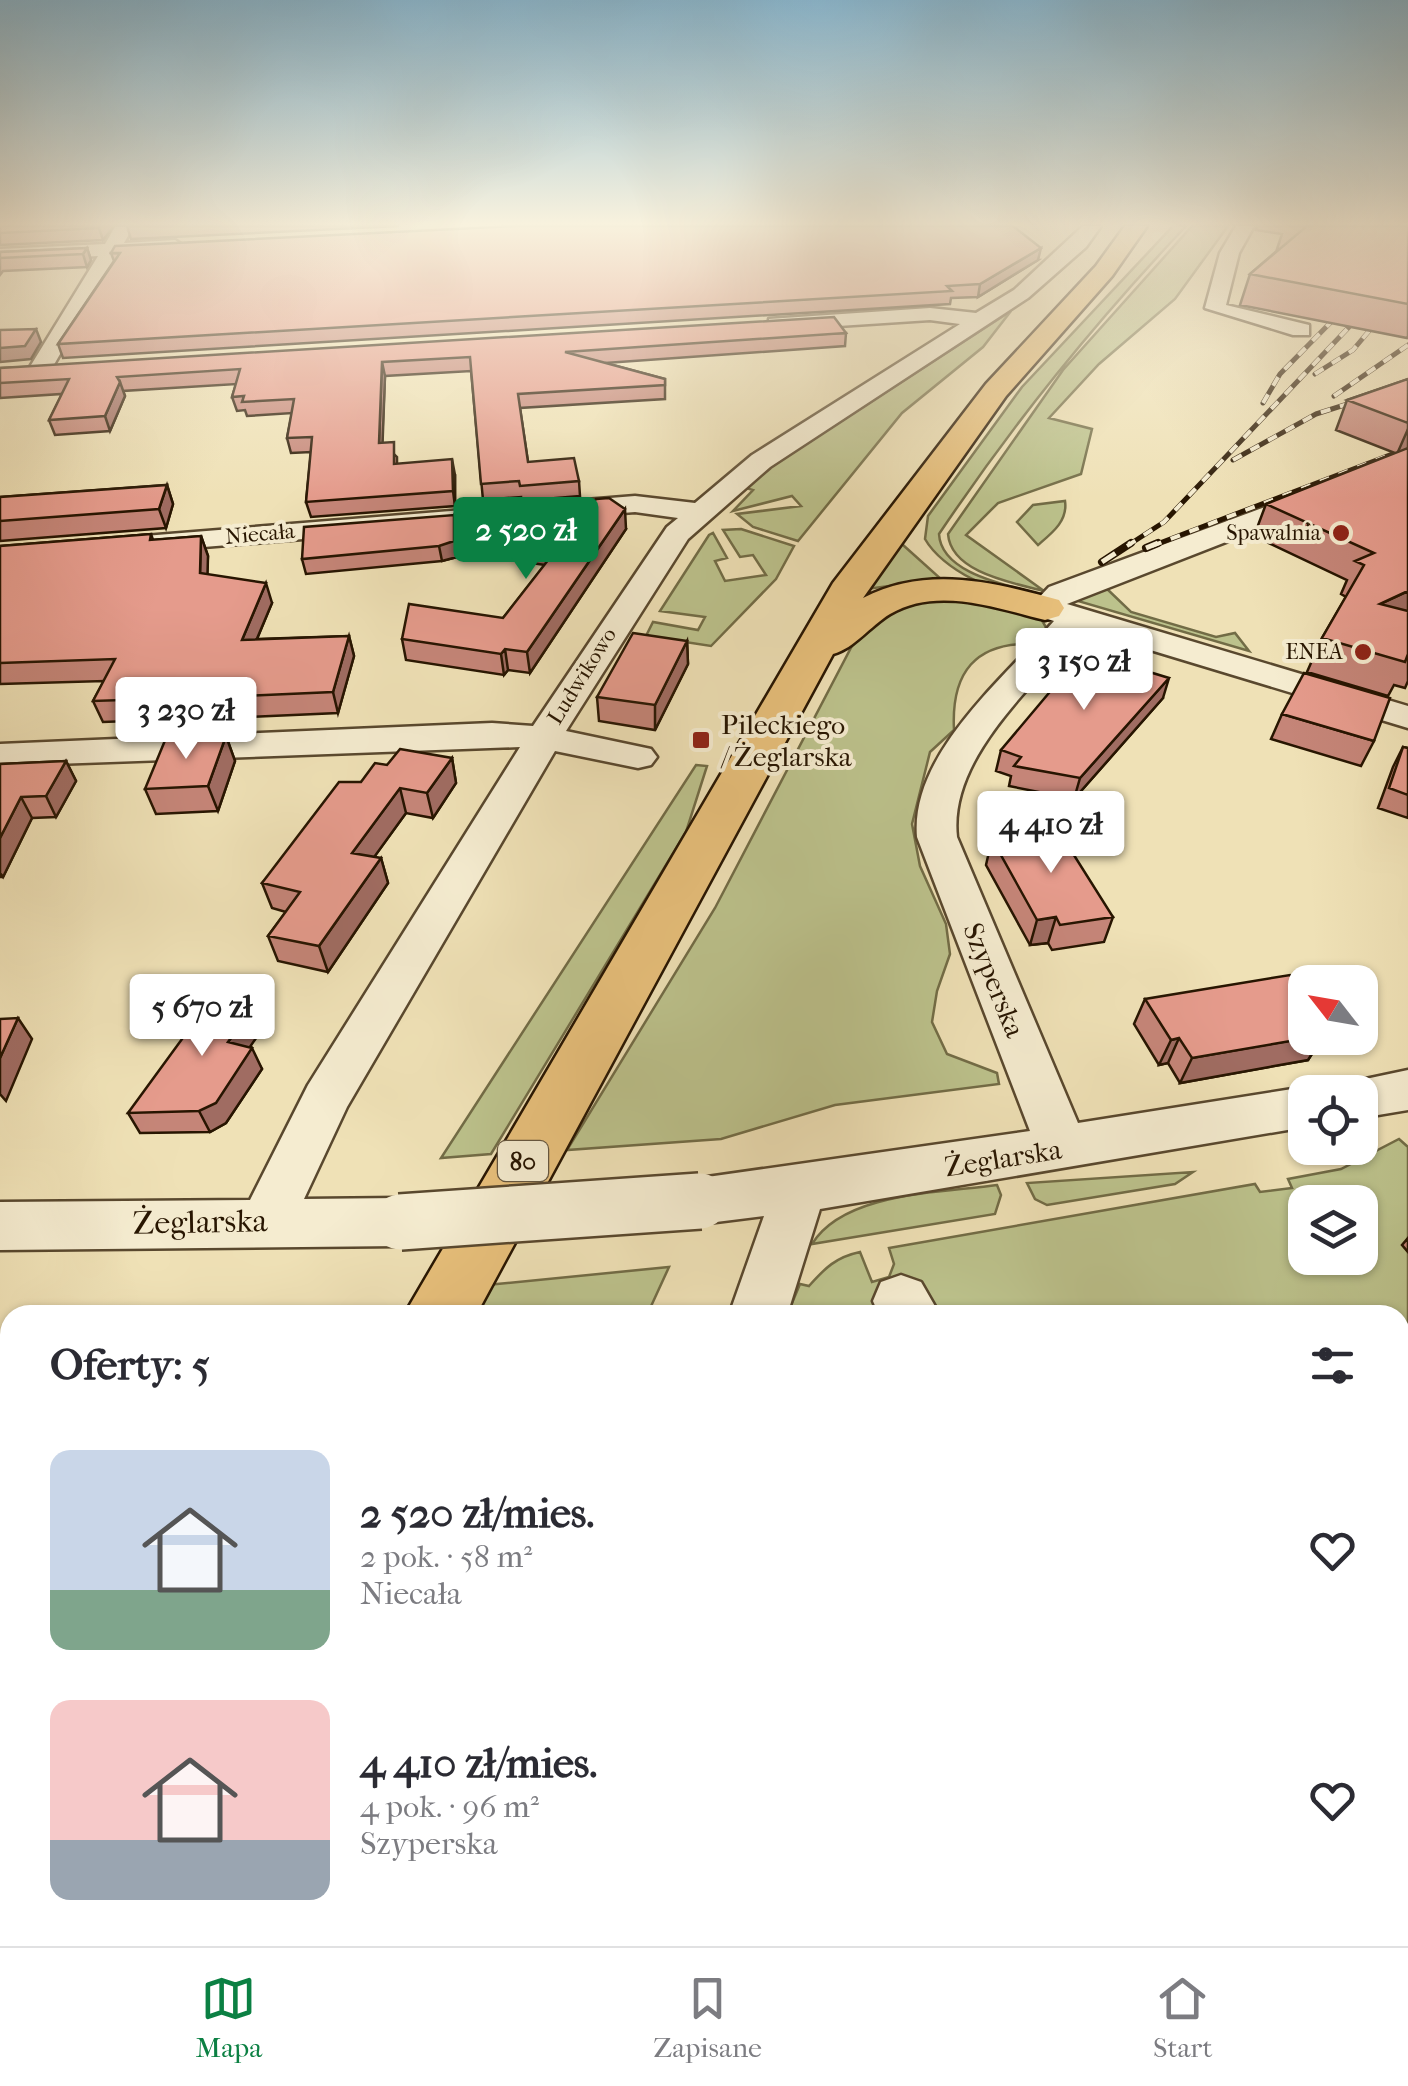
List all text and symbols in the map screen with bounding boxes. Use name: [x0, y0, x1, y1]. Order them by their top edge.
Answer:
pin: 2 520 zł: [423, 497, 629, 582]
text: 2 520 zł: [475, 511, 577, 548]
street label: Niecała: [224, 518, 297, 550]
place label: Spawalnia: [1226, 520, 1322, 546]
marker: Spawalnia: [1330, 522, 1352, 544]
street label: Ludwikowo: [542, 623, 622, 729]
pin: 3 150 zł: [981, 628, 1187, 713]
place label: ENEA: [1285, 639, 1344, 665]
marker: ENEA: [1352, 641, 1374, 663]
text: 3 150 zł: [1038, 642, 1130, 679]
pin: 3 230 zł: [83, 677, 289, 762]
text: 3 230 zł: [137, 691, 235, 728]
place label: Pileckiego / Żeglarska: [720, 708, 853, 773]
marker: Pileckiego / Żeglarska: [690, 729, 712, 751]
pin: 4 410 zł: [948, 791, 1154, 876]
text: 4 410 zł: [999, 805, 1103, 842]
street label: Szyperska: [956, 918, 1032, 1043]
north arrow: [1288, 965, 1378, 1055]
map controls: [1288, 965, 1378, 1275]
pin: 5 670 zł: [99, 974, 305, 1059]
text: 5 670 zł: [152, 988, 252, 1025]
button: locate: [1288, 1075, 1378, 1165]
street label: Żeglarska: [942, 1132, 1065, 1184]
road number: 80: [498, 1141, 548, 1181]
button: layers: [1288, 1185, 1378, 1275]
street label: Żeglarska: [132, 1202, 269, 1242]
icon: filters: [1305, 1338, 1360, 1393]
text: Oferty: 5: [50, 1341, 210, 1390]
text: 2 520 zł/mies.: [360, 1489, 594, 1538]
icon: home: [130, 1490, 250, 1610]
icon: heart: [1305, 1523, 1360, 1578]
text: 2 pok. · 58 m²: [360, 1538, 532, 1575]
text: Niecała: [360, 1575, 462, 1612]
text: 4 410 zł/mies.: [360, 1739, 597, 1788]
icon: home: [130, 1740, 250, 1860]
icon: heart: [1305, 1773, 1360, 1828]
text: 4 pok. · 96 m²: [360, 1788, 539, 1825]
text: Szyperska: [360, 1825, 498, 1862]
tab: Mapa: [196, 1971, 262, 2064]
tab: Zapisane: [653, 1971, 762, 2064]
tab: Start: [1153, 1971, 1212, 2064]

